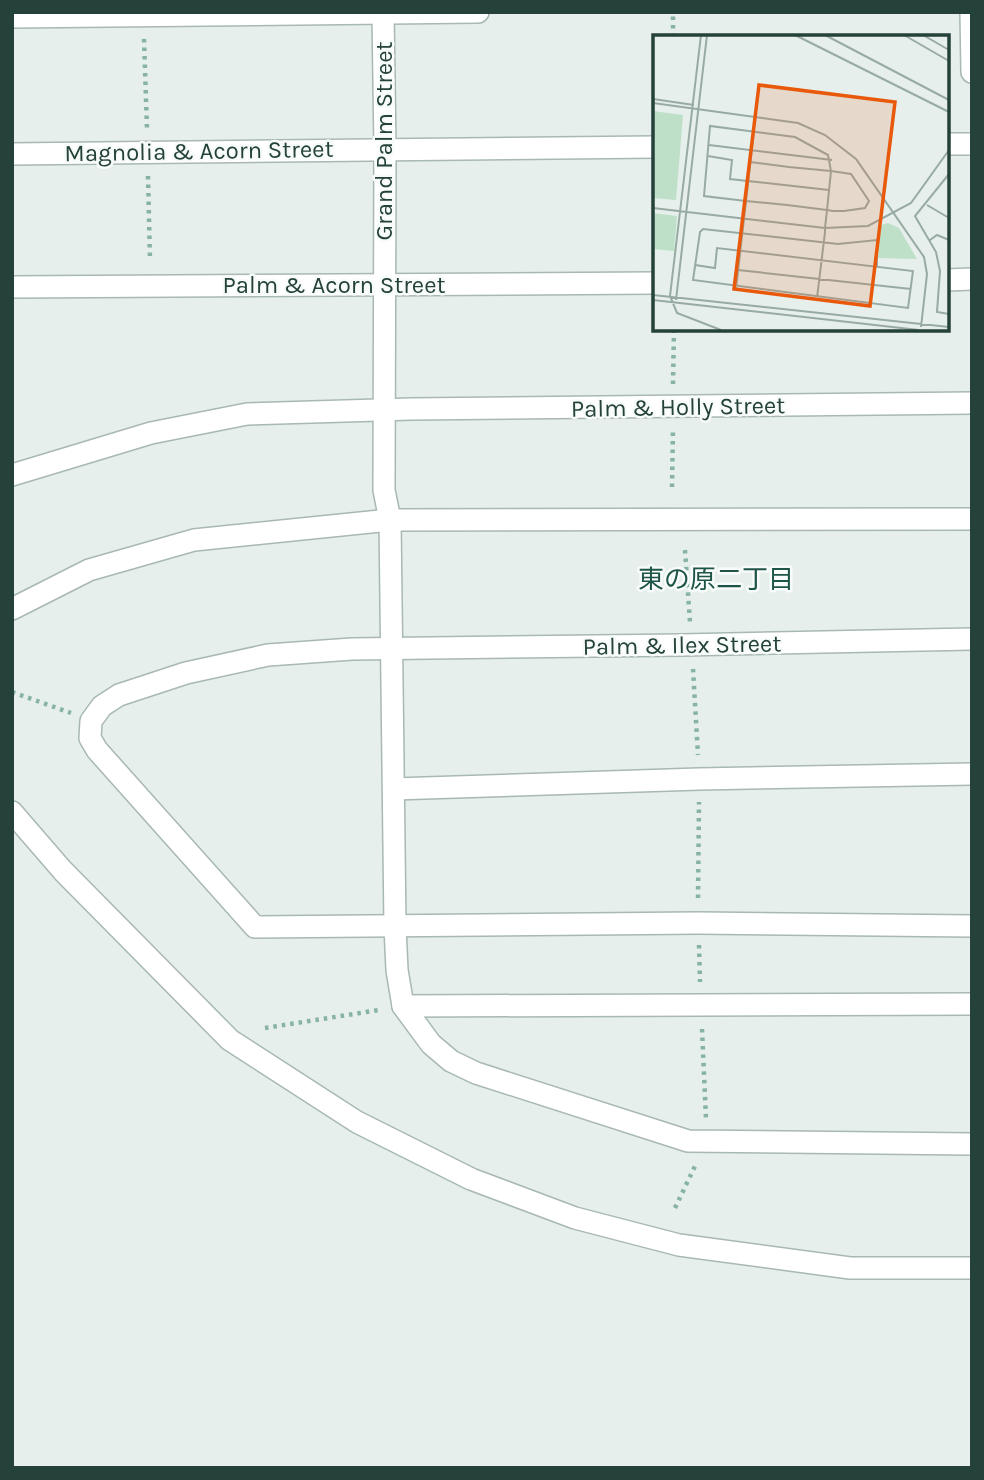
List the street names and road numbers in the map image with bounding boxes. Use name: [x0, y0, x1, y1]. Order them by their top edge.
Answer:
street label: Grand Palm Street: [370, 42, 398, 241]
street label: Magnolia & Acorn Street: [64, 135, 334, 167]
street label: Palm & Acorn Street: [222, 271, 446, 299]
street label: Palm & Holly Street: [571, 391, 785, 423]
street label: Palm & Ilex Street: [582, 629, 782, 661]

